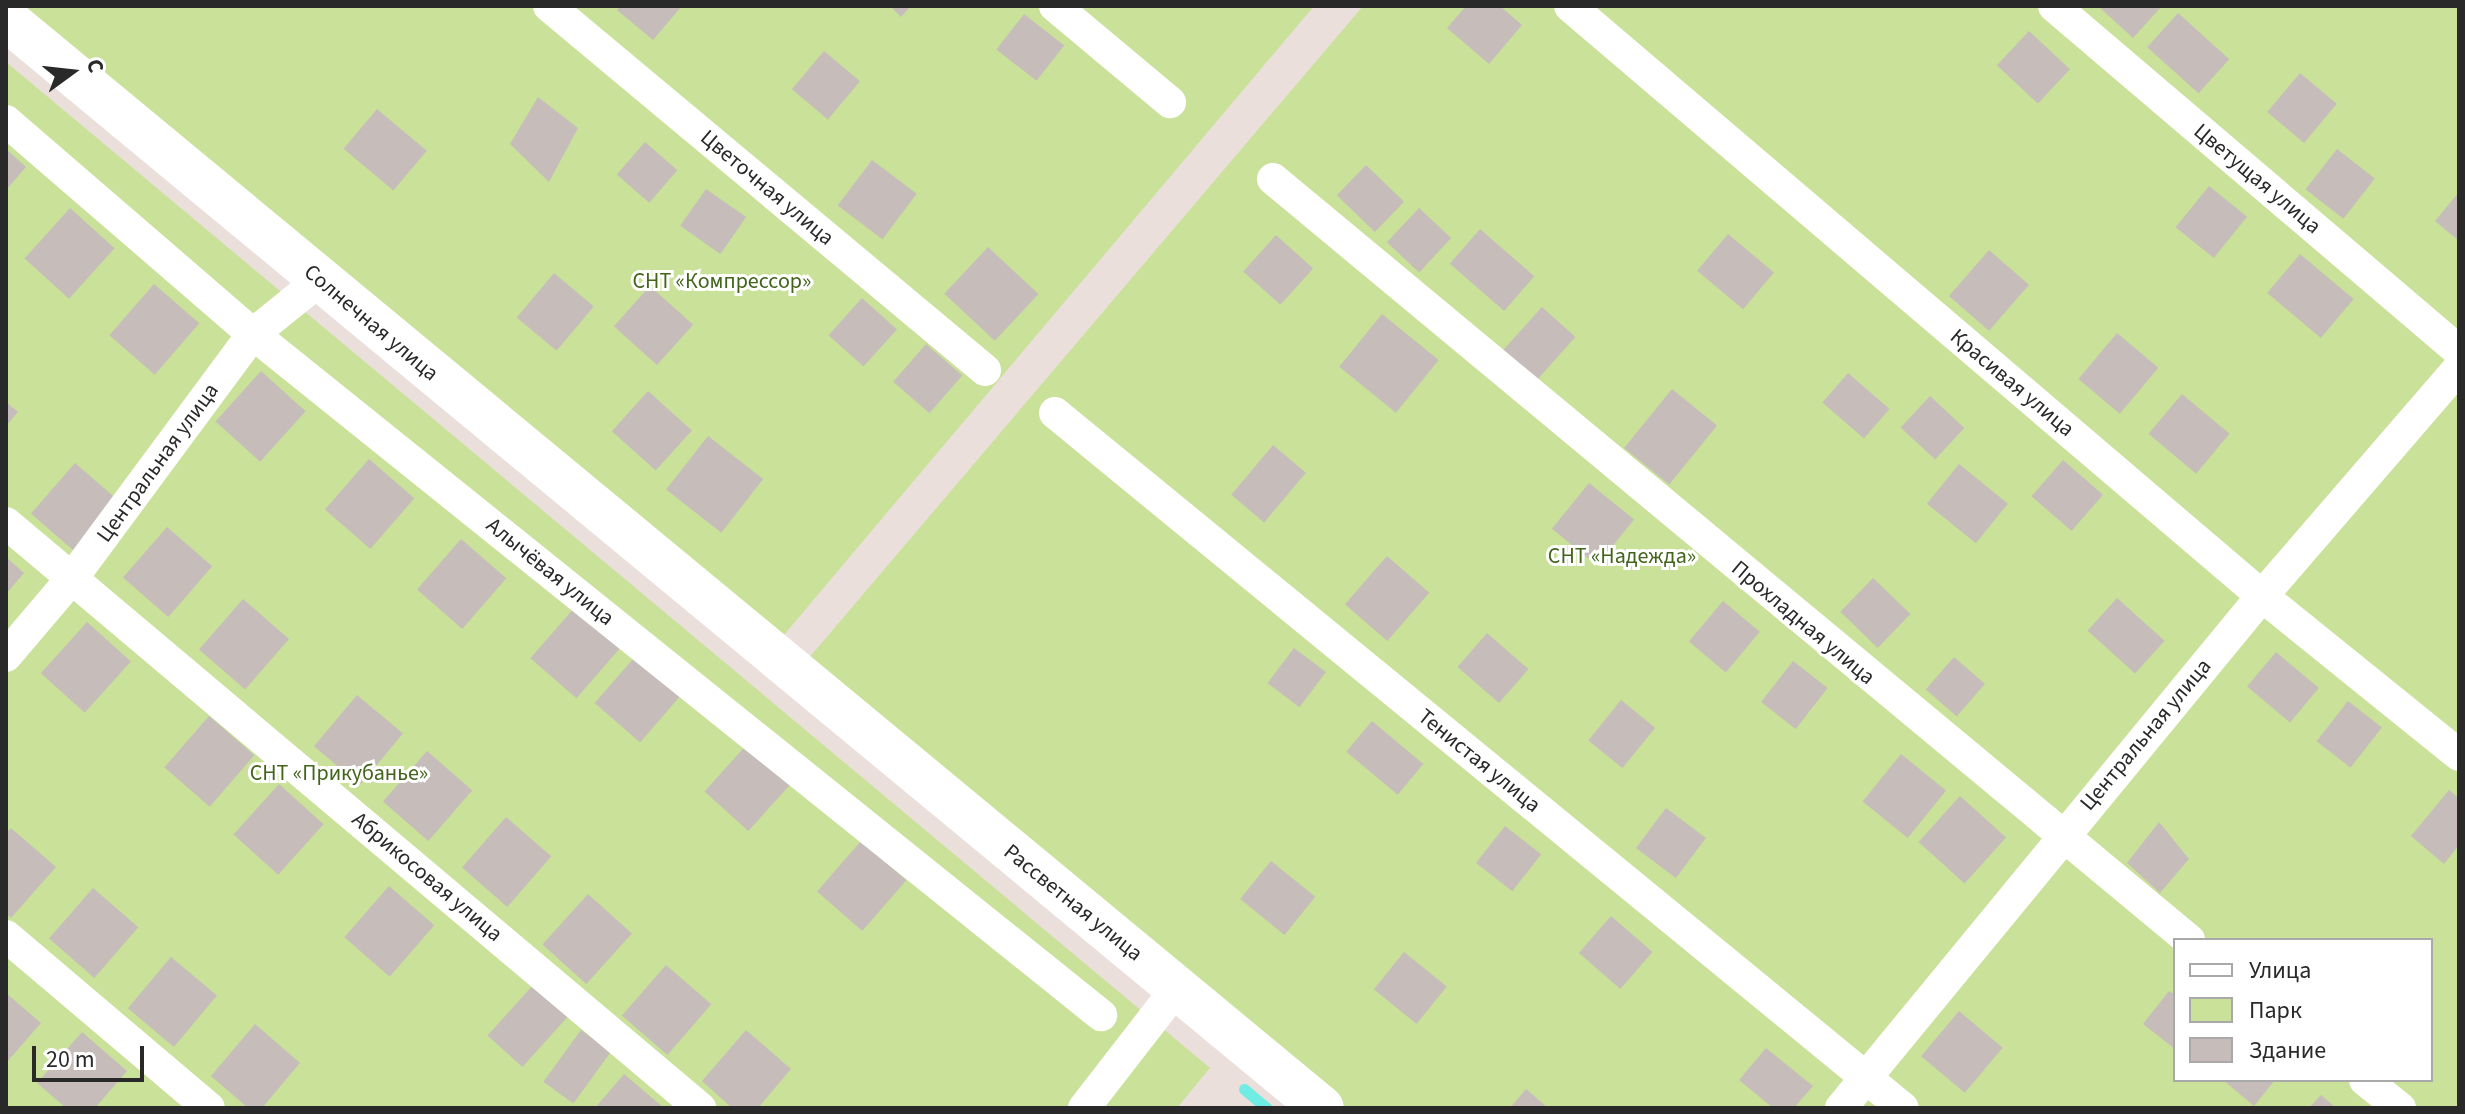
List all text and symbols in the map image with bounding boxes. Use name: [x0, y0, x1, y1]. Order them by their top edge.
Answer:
north arrow: [32, 32, 112, 112]
text: С: [78, 55, 112, 76]
street label: Цветущая улица: [2188, 118, 2326, 240]
street label: Цветочная улица: [695, 125, 839, 251]
street label: Солнечная улица: [298, 259, 444, 387]
park label: СНТ «Компрессор»: [633, 269, 811, 295]
street label: Красивая улица: [1945, 323, 2079, 443]
street label: Центральная улица: [91, 378, 225, 548]
street label: Алычёвая улица: [481, 512, 619, 632]
park label: СНТ «Надежда»: [1548, 544, 1696, 570]
street label: Прохладная улица: [1726, 555, 1880, 691]
street label: Центральная улица: [2075, 654, 2217, 816]
street label: Тенистая улица: [1412, 704, 1546, 818]
park label: СНТ «Прикубанье»: [250, 761, 428, 787]
street label: Абрикосовая улица: [346, 806, 508, 948]
street label: Рассветная улица: [998, 839, 1148, 967]
legend: [2173, 938, 2433, 1082]
text: Улица: [2249, 953, 2311, 988]
text: Парк: [2249, 993, 2302, 1028]
scale bar: [36, 1030, 148, 1080]
text: Здание: [2249, 1033, 2326, 1068]
text: 20 m: [46, 1042, 95, 1077]

